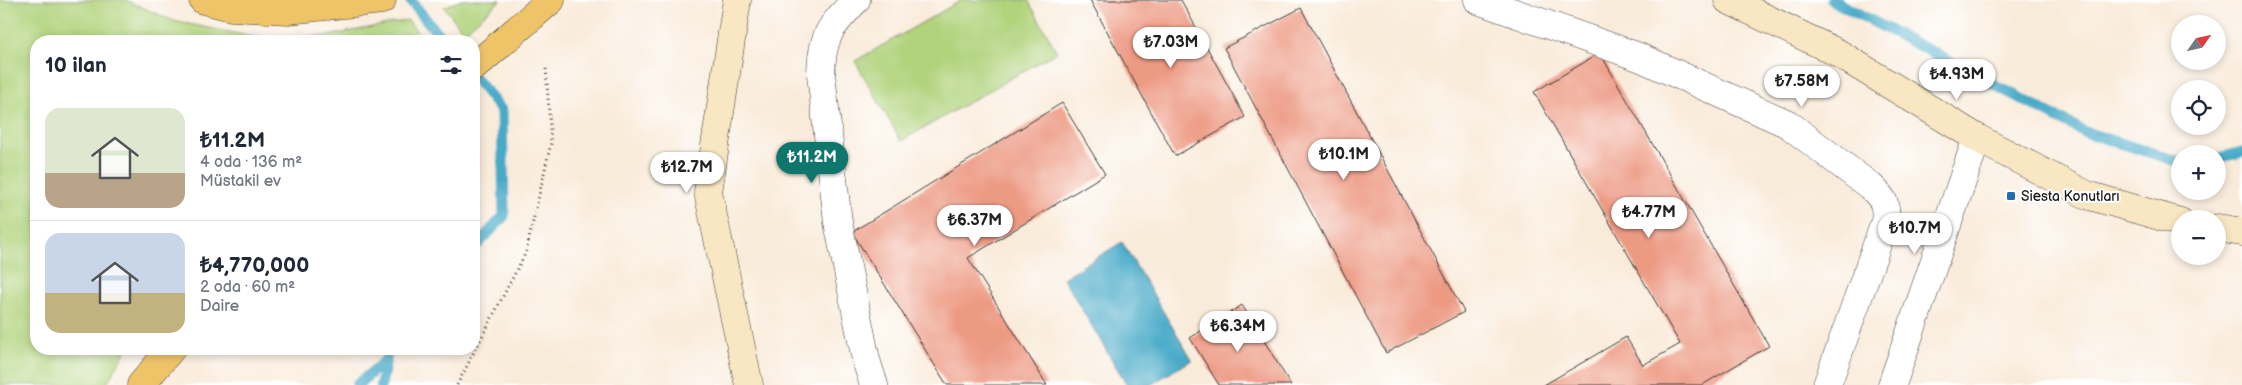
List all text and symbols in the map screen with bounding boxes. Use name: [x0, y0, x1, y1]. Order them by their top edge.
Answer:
north arrow: [2171, 15, 2226, 70]
map controls: [2171, 15, 2226, 265]
pin: ₺7.03M: [1130, 27, 1212, 69]
text: ₺7.03M: [1144, 33, 1198, 52]
icon: filters: [437, 51, 465, 79]
text: 10 ilan: [45, 53, 107, 78]
pin: ₺4.93M: [1916, 58, 1998, 101]
text: ₺4.93M: [1930, 65, 1984, 84]
pin: ₺7.58M: [1761, 66, 1843, 108]
text: ₺7.58M: [1775, 72, 1829, 91]
button: locate: [2171, 80, 2226, 135]
icon: home: [85, 128, 145, 188]
text: ₺11.2M: [200, 128, 265, 153]
pin: ₺10.1M: [1303, 138, 1385, 181]
pin: ₺11.2M: [771, 142, 853, 184]
text: ₺10.1M: [1319, 145, 1369, 164]
button: +: [2171, 145, 2226, 200]
text: ₺11.2M: [787, 148, 837, 167]
pin: ₺12.7M: [646, 152, 728, 194]
text: 4 oda · 136 m²: [200, 153, 302, 172]
text: ₺12.7M: [661, 158, 713, 177]
text: Müstakil ev: [200, 172, 281, 191]
place label: Siesta Konutları: [2021, 188, 2120, 205]
marker: Siesta Konutları: [2005, 190, 2017, 202]
pin: ₺4.77M: [1608, 196, 1690, 239]
text: ₺4.77M: [1622, 203, 1676, 222]
pin: ₺6.37M: [934, 204, 1016, 247]
button: −: [2171, 210, 2226, 265]
text: ₺6.37M: [948, 211, 1002, 230]
pin: ₺10.7M: [1874, 212, 1956, 255]
text: ₺10.7M: [1889, 219, 1941, 238]
icon: home: [85, 253, 145, 313]
text: ₺4,770,000: [200, 253, 309, 278]
text: 2 oda · 60 m²: [200, 278, 295, 297]
text: Daire: [200, 297, 239, 316]
pin: ₺6.34M: [1197, 310, 1279, 353]
text: ₺6.34M: [1211, 317, 1265, 336]

